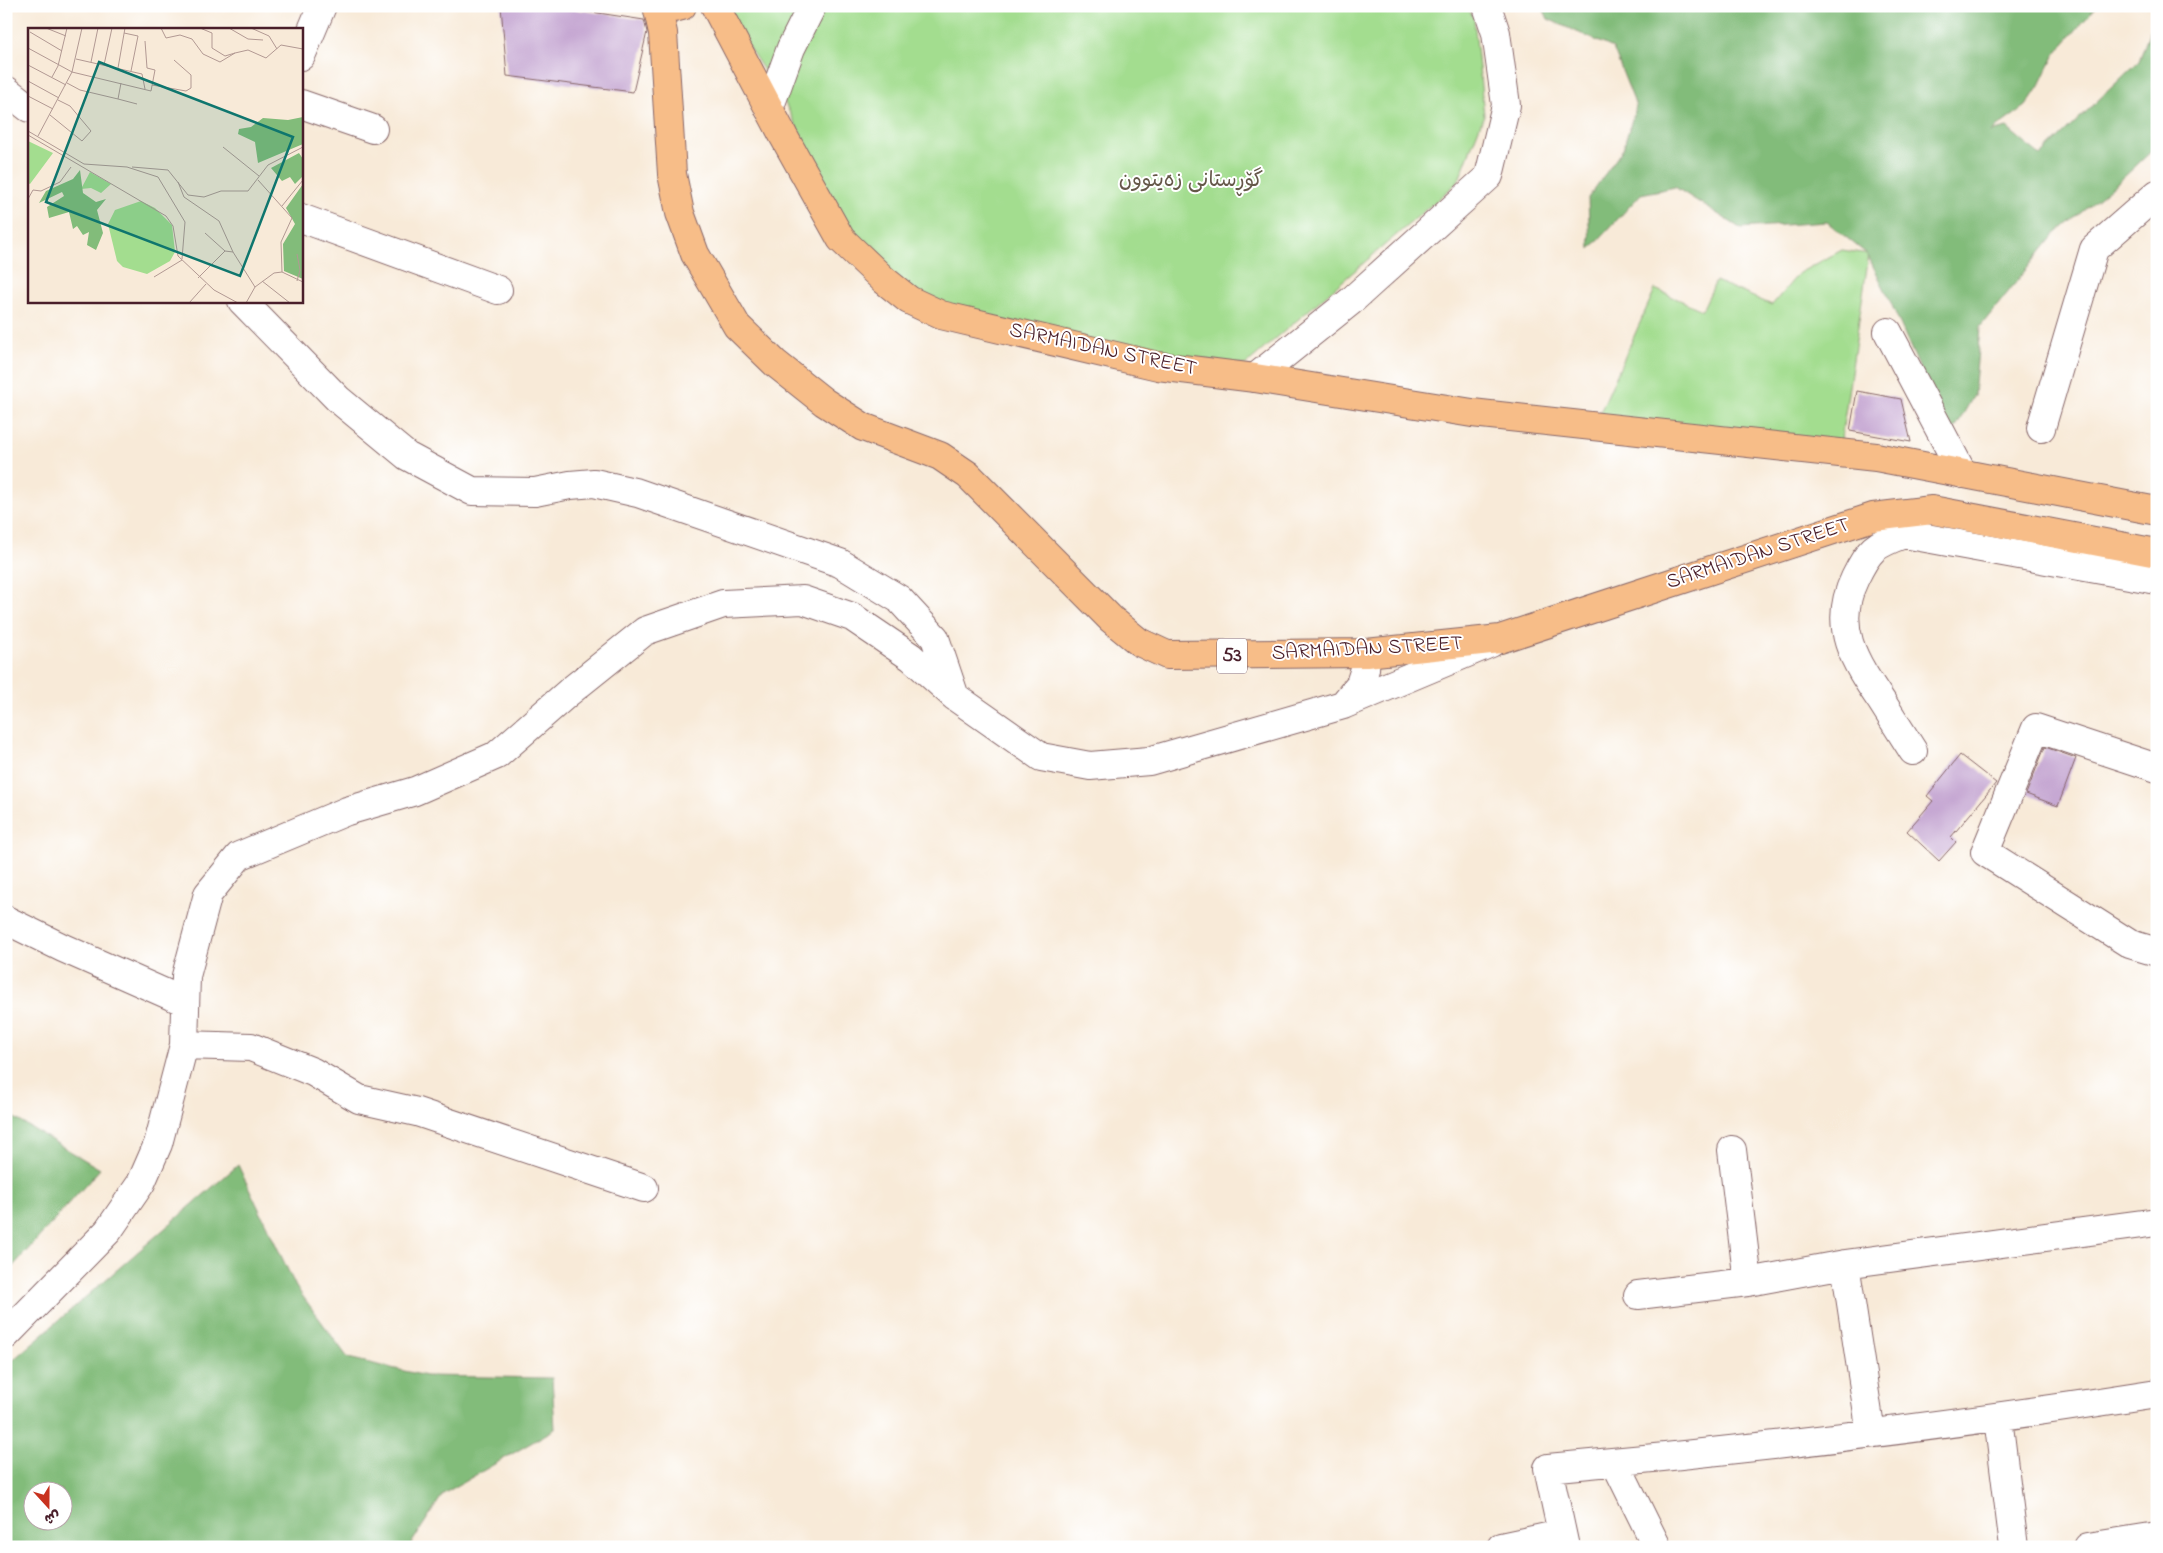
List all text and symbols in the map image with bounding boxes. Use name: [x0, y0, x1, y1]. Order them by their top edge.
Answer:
inset map: [28, 28, 302, 302]
park label: گۆڕستانی زەیتوون: [1119, 166, 1263, 196]
street label: SARMAIDAN STREET: [1006, 315, 1200, 385]
street label: SARMAIDAN STREET: [1663, 510, 1853, 598]
street label: SARMAIDAN STREET: [1271, 629, 1463, 669]
road number: 53: [1217, 638, 1247, 674]
north arrow: [22, 1480, 72, 1530]
text: ش: [41, 1504, 63, 1529]

